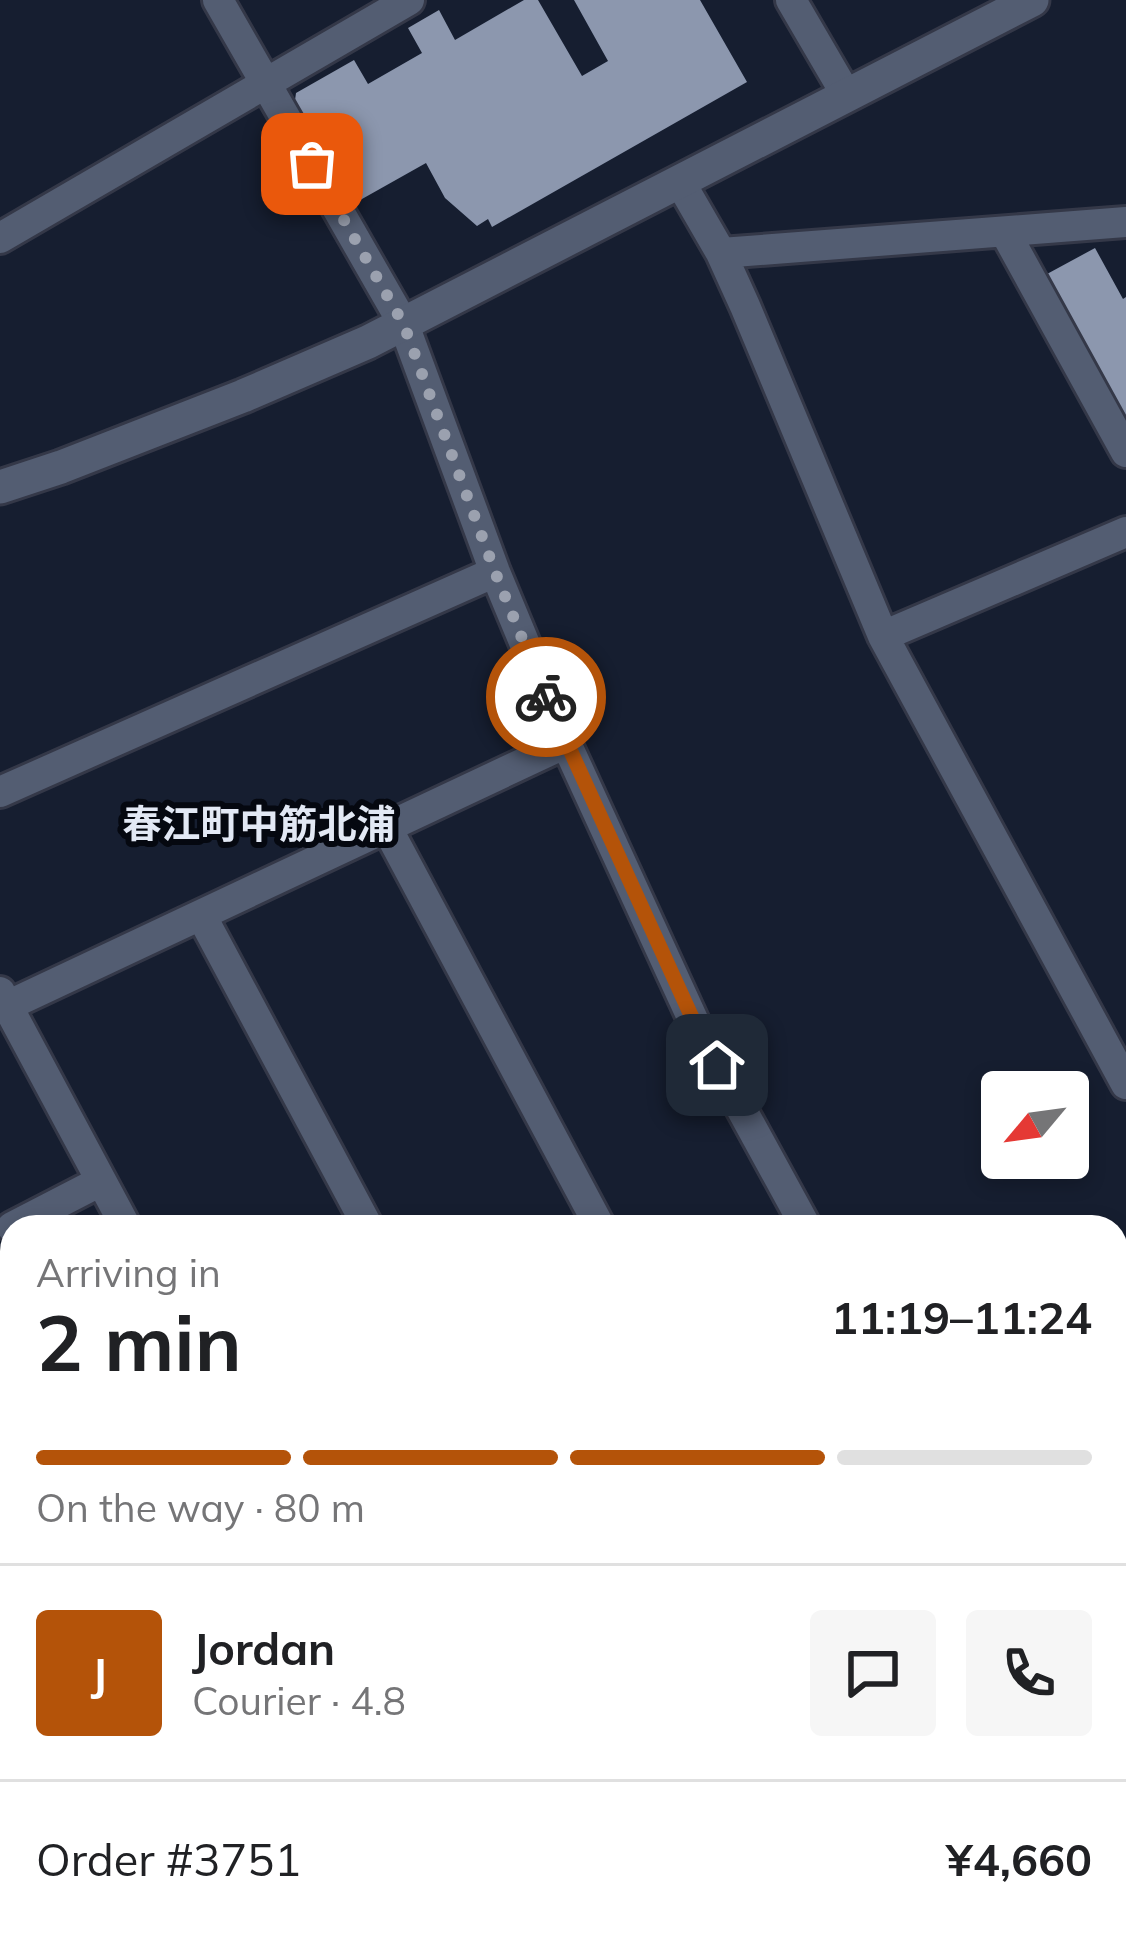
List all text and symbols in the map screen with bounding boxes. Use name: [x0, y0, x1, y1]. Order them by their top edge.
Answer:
pin: [261, 113, 363, 215]
icon: bag: [279, 131, 345, 197]
courier: [486, 637, 606, 757]
icon: bike: [513, 664, 579, 730]
district label: 春江町中筋北浦: [122, 799, 396, 848]
pin: [666, 1014, 768, 1116]
icon: home: [684, 1032, 750, 1098]
north arrow: [981, 1071, 1089, 1179]
map controls: [981, 1071, 1089, 1179]
text: Arriving in: [36, 1248, 221, 1297]
text: 11:19–11:24: [831, 1289, 1092, 1345]
text: 2 min: [36, 1293, 242, 1391]
text: On the way · 80 m: [36, 1483, 365, 1532]
button: chat: [810, 1610, 936, 1736]
button: phone: [966, 1610, 1092, 1736]
text: Jordan: [192, 1620, 335, 1676]
text: J: [91, 1645, 107, 1701]
text: Courier · 4.8: [192, 1676, 406, 1725]
text: Order #3751: [36, 1831, 301, 1887]
text: ¥4,660: [946, 1831, 1092, 1887]

